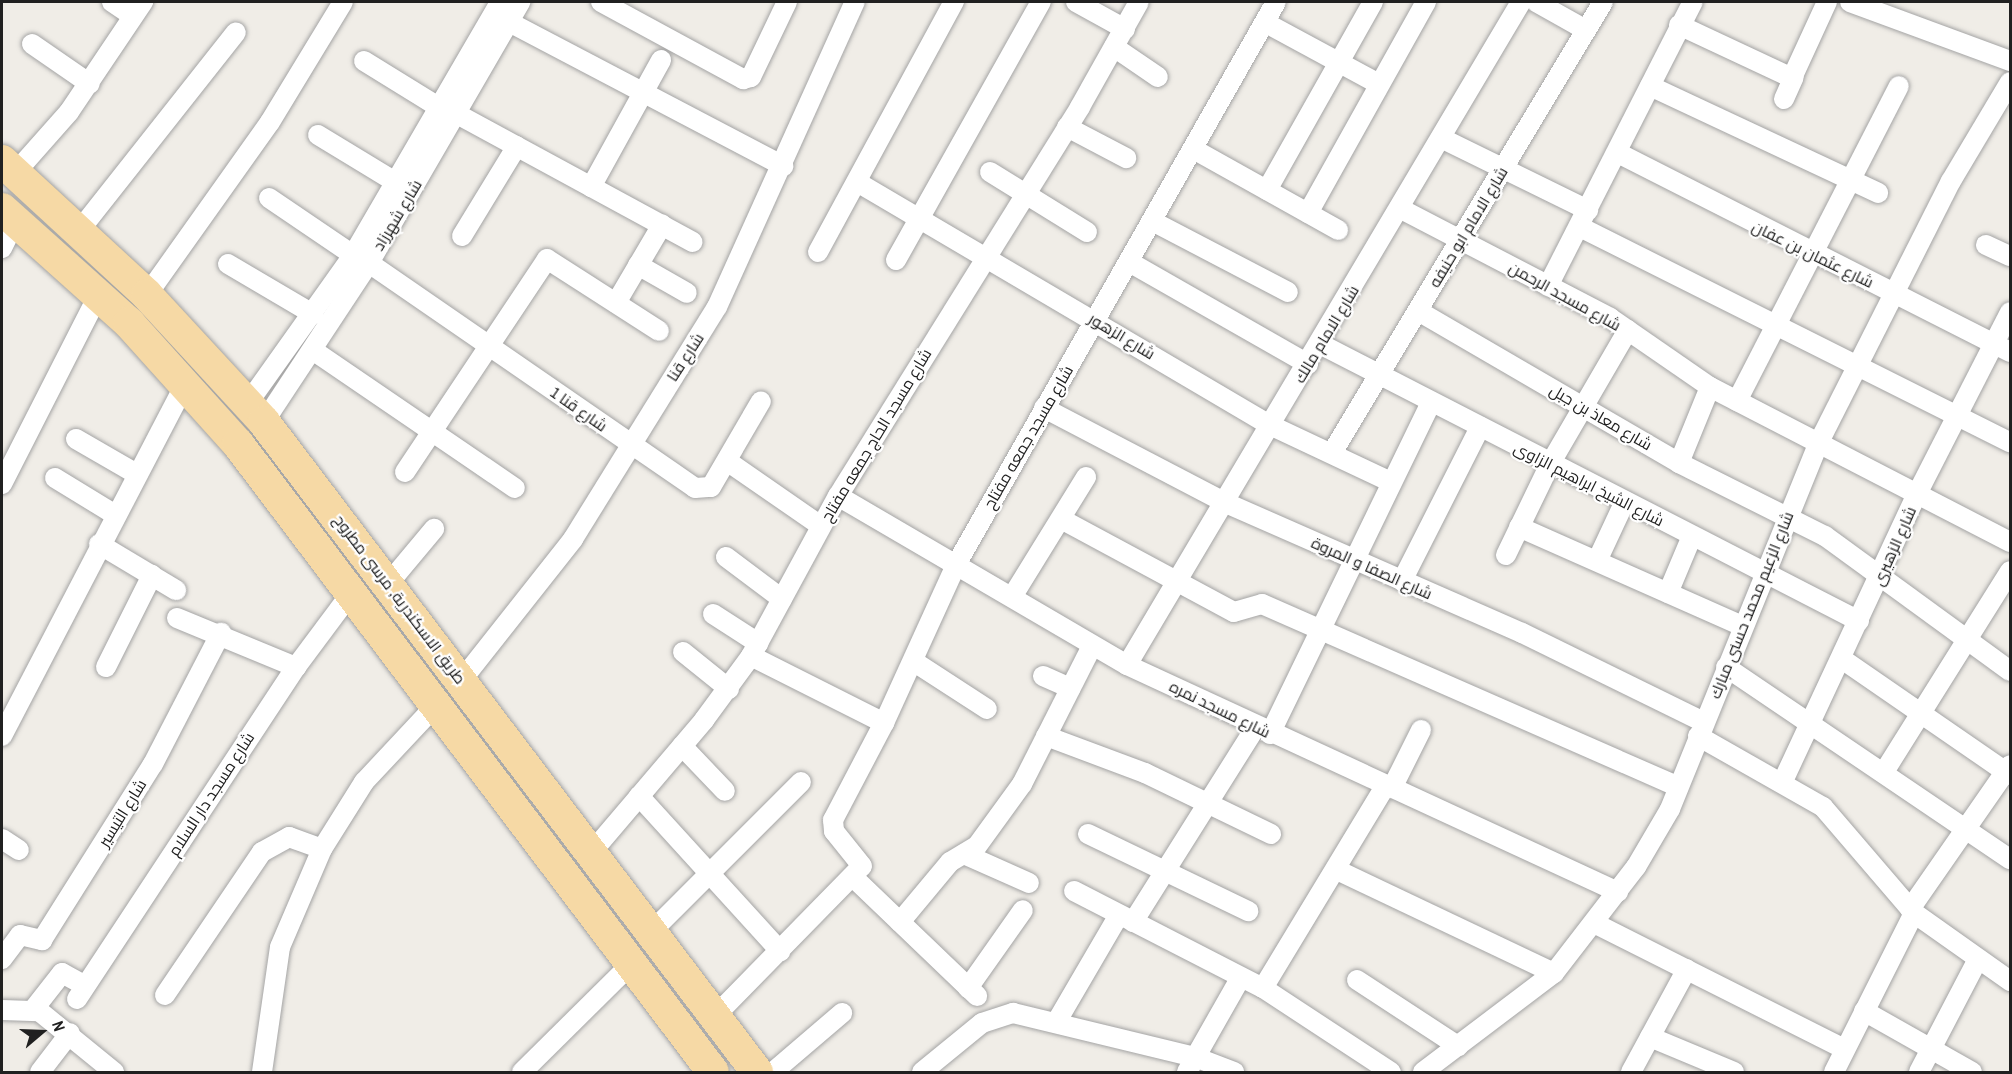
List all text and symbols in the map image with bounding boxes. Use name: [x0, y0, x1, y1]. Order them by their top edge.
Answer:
street label: شارع الامام ابو حنيفه: [1424, 163, 1512, 291]
street label: شارع شهرزاد: [368, 176, 426, 254]
street label: شارع عثمان بن عفان: [1749, 216, 1877, 292]
street label: شارع مسجد الرحمن: [1506, 257, 1624, 335]
street label: شارع الامام مالك: [1289, 282, 1363, 386]
street label: شارع الزهور: [1085, 309, 1159, 363]
street label: شارع قنا: [662, 329, 708, 385]
street label: شارع مسجد الحاج جمعه مفتاح: [817, 345, 935, 525]
street label: شارع مسجد جمعه مفتاح: [979, 362, 1077, 512]
street label: شارع معاذ بن جبل: [1546, 380, 1656, 454]
street label: شارع قنا 1: [547, 383, 611, 435]
street label: شارع الشيخ ابراهيم الزاوى: [1511, 438, 1667, 530]
street label: شارع الزهيرى: [1868, 503, 1920, 589]
street label: شارع الزعيم محمد حسنى مبارك: [1705, 509, 1797, 701]
street label: طريق الاسكندرية, مرسى مطروح: [330, 510, 470, 688]
street label: شارع الصفا و المروة: [1309, 533, 1435, 603]
street label: شارع مسجد نمره: [1166, 676, 1274, 742]
street label: شارع مسجد دار السلام: [164, 729, 258, 859]
street label: شارع التيسير: [94, 776, 150, 850]
north arrow: [12, 1002, 72, 1062]
text: N: [47, 1018, 71, 1034]

